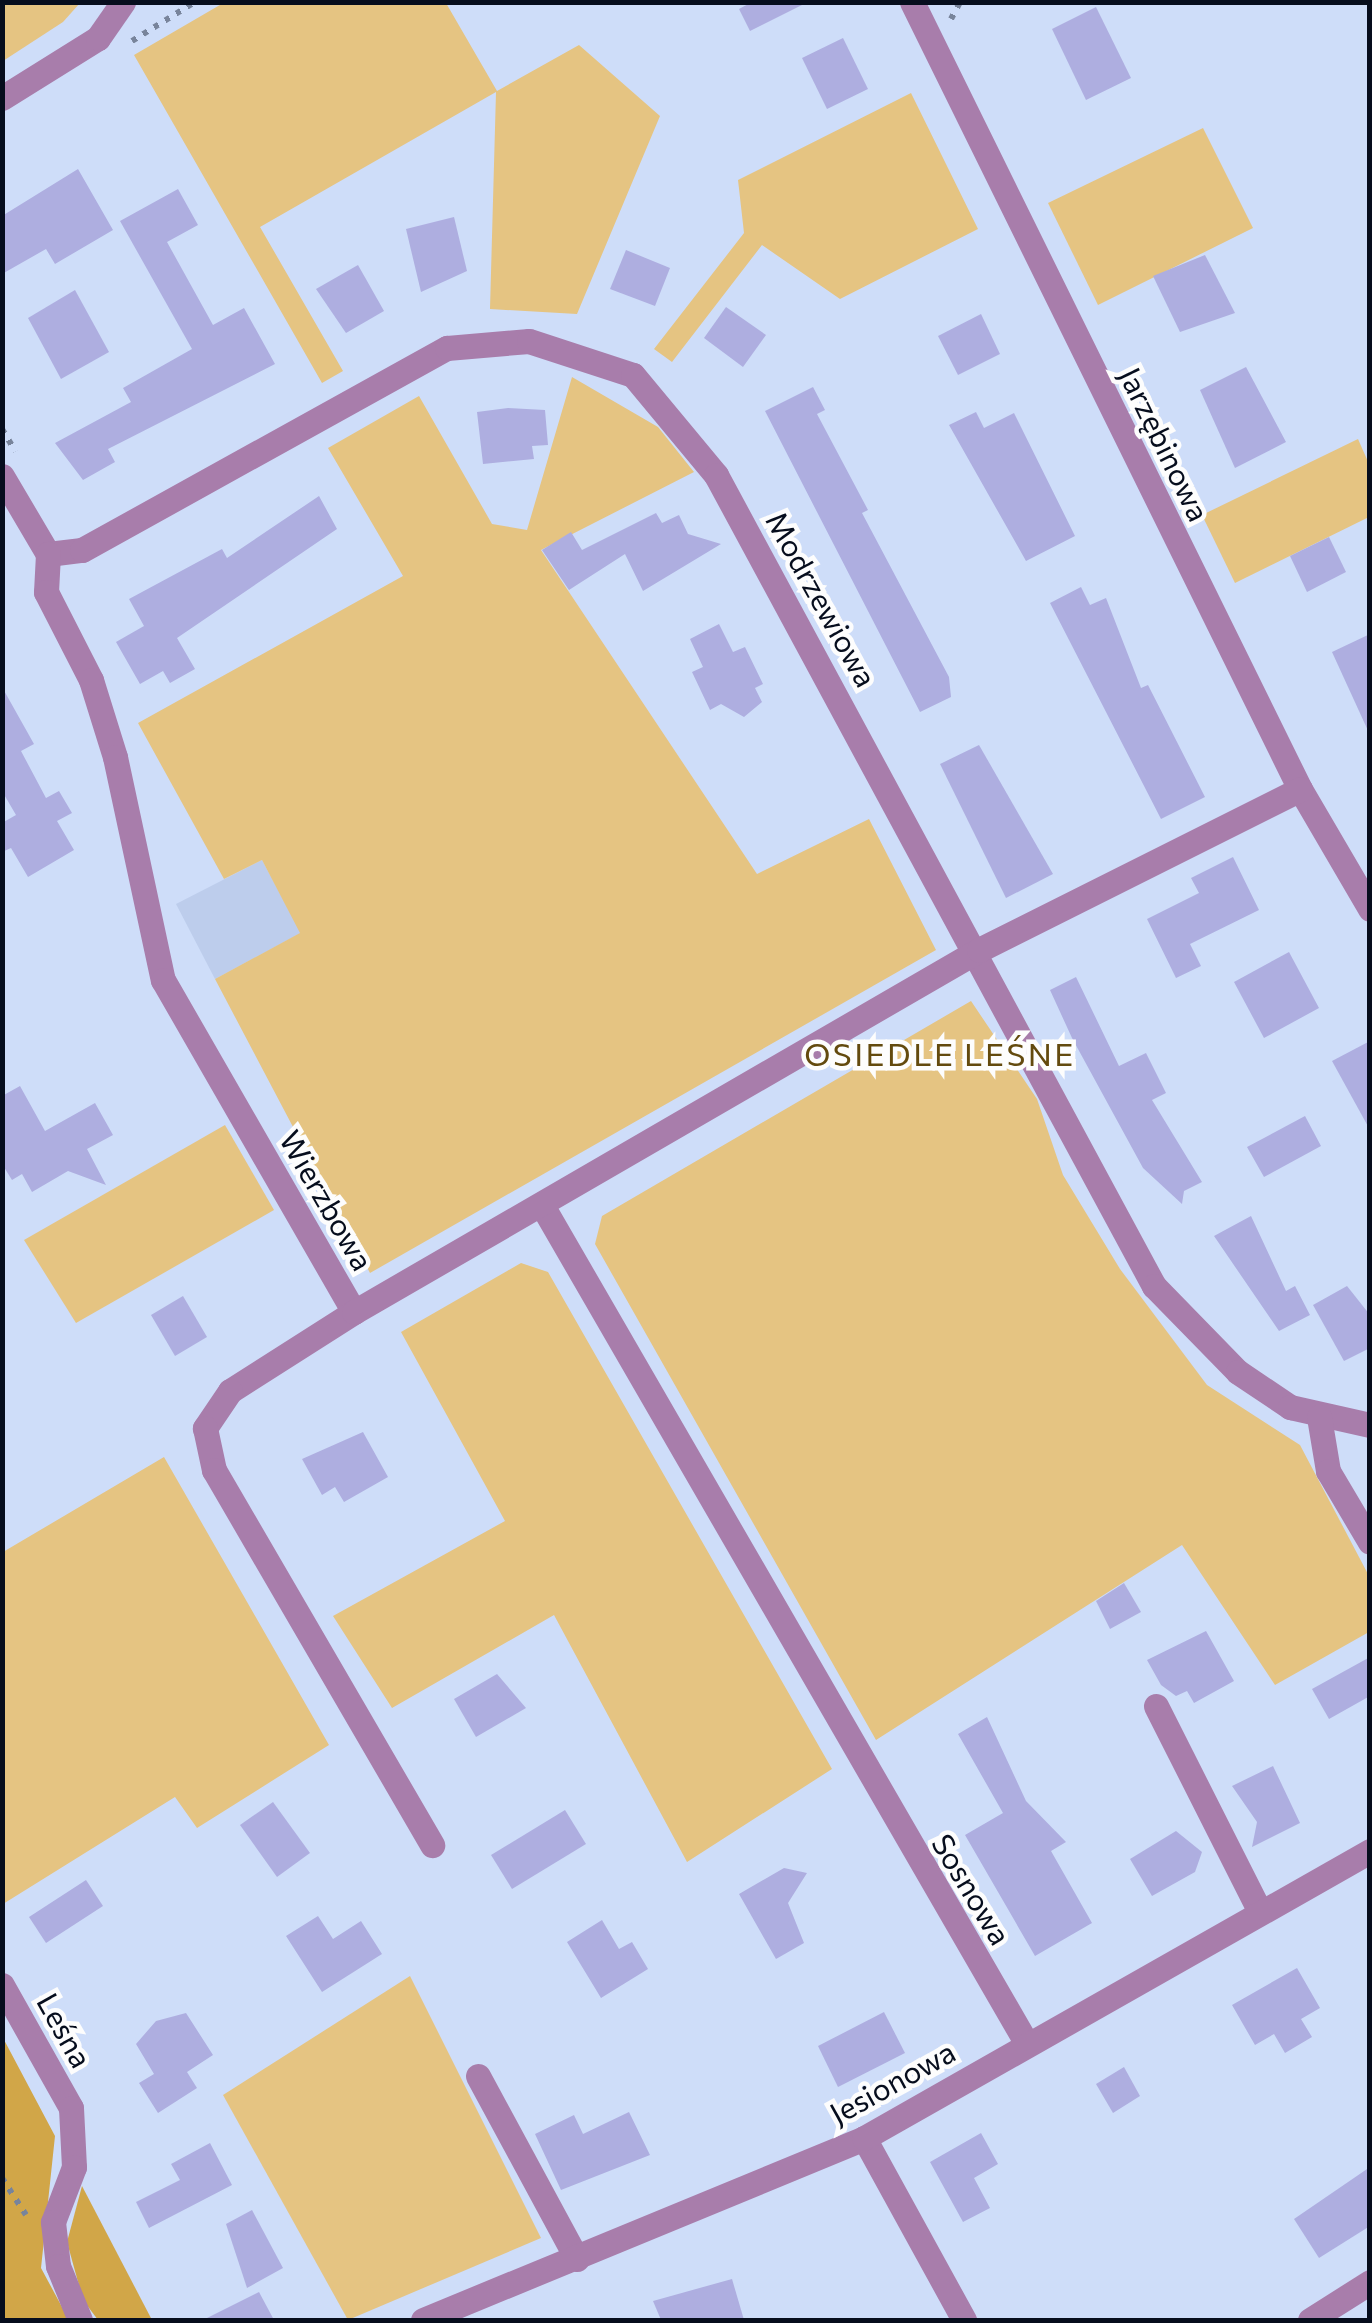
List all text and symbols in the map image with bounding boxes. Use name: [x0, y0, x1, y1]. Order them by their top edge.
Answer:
street label: Jarzębinowa: [1112, 361, 1218, 527]
street label: Modrzewiowa: [759, 505, 885, 693]
district label: OSIEDLE LEŚNE: [804, 1034, 1076, 1072]
street label: Wierzbowa: [273, 1124, 381, 1276]
street label: Sosnowa: [925, 1827, 1019, 1951]
street label: Leśna: [30, 1986, 100, 2074]
street label: Jesionowa: [823, 2033, 961, 2131]

